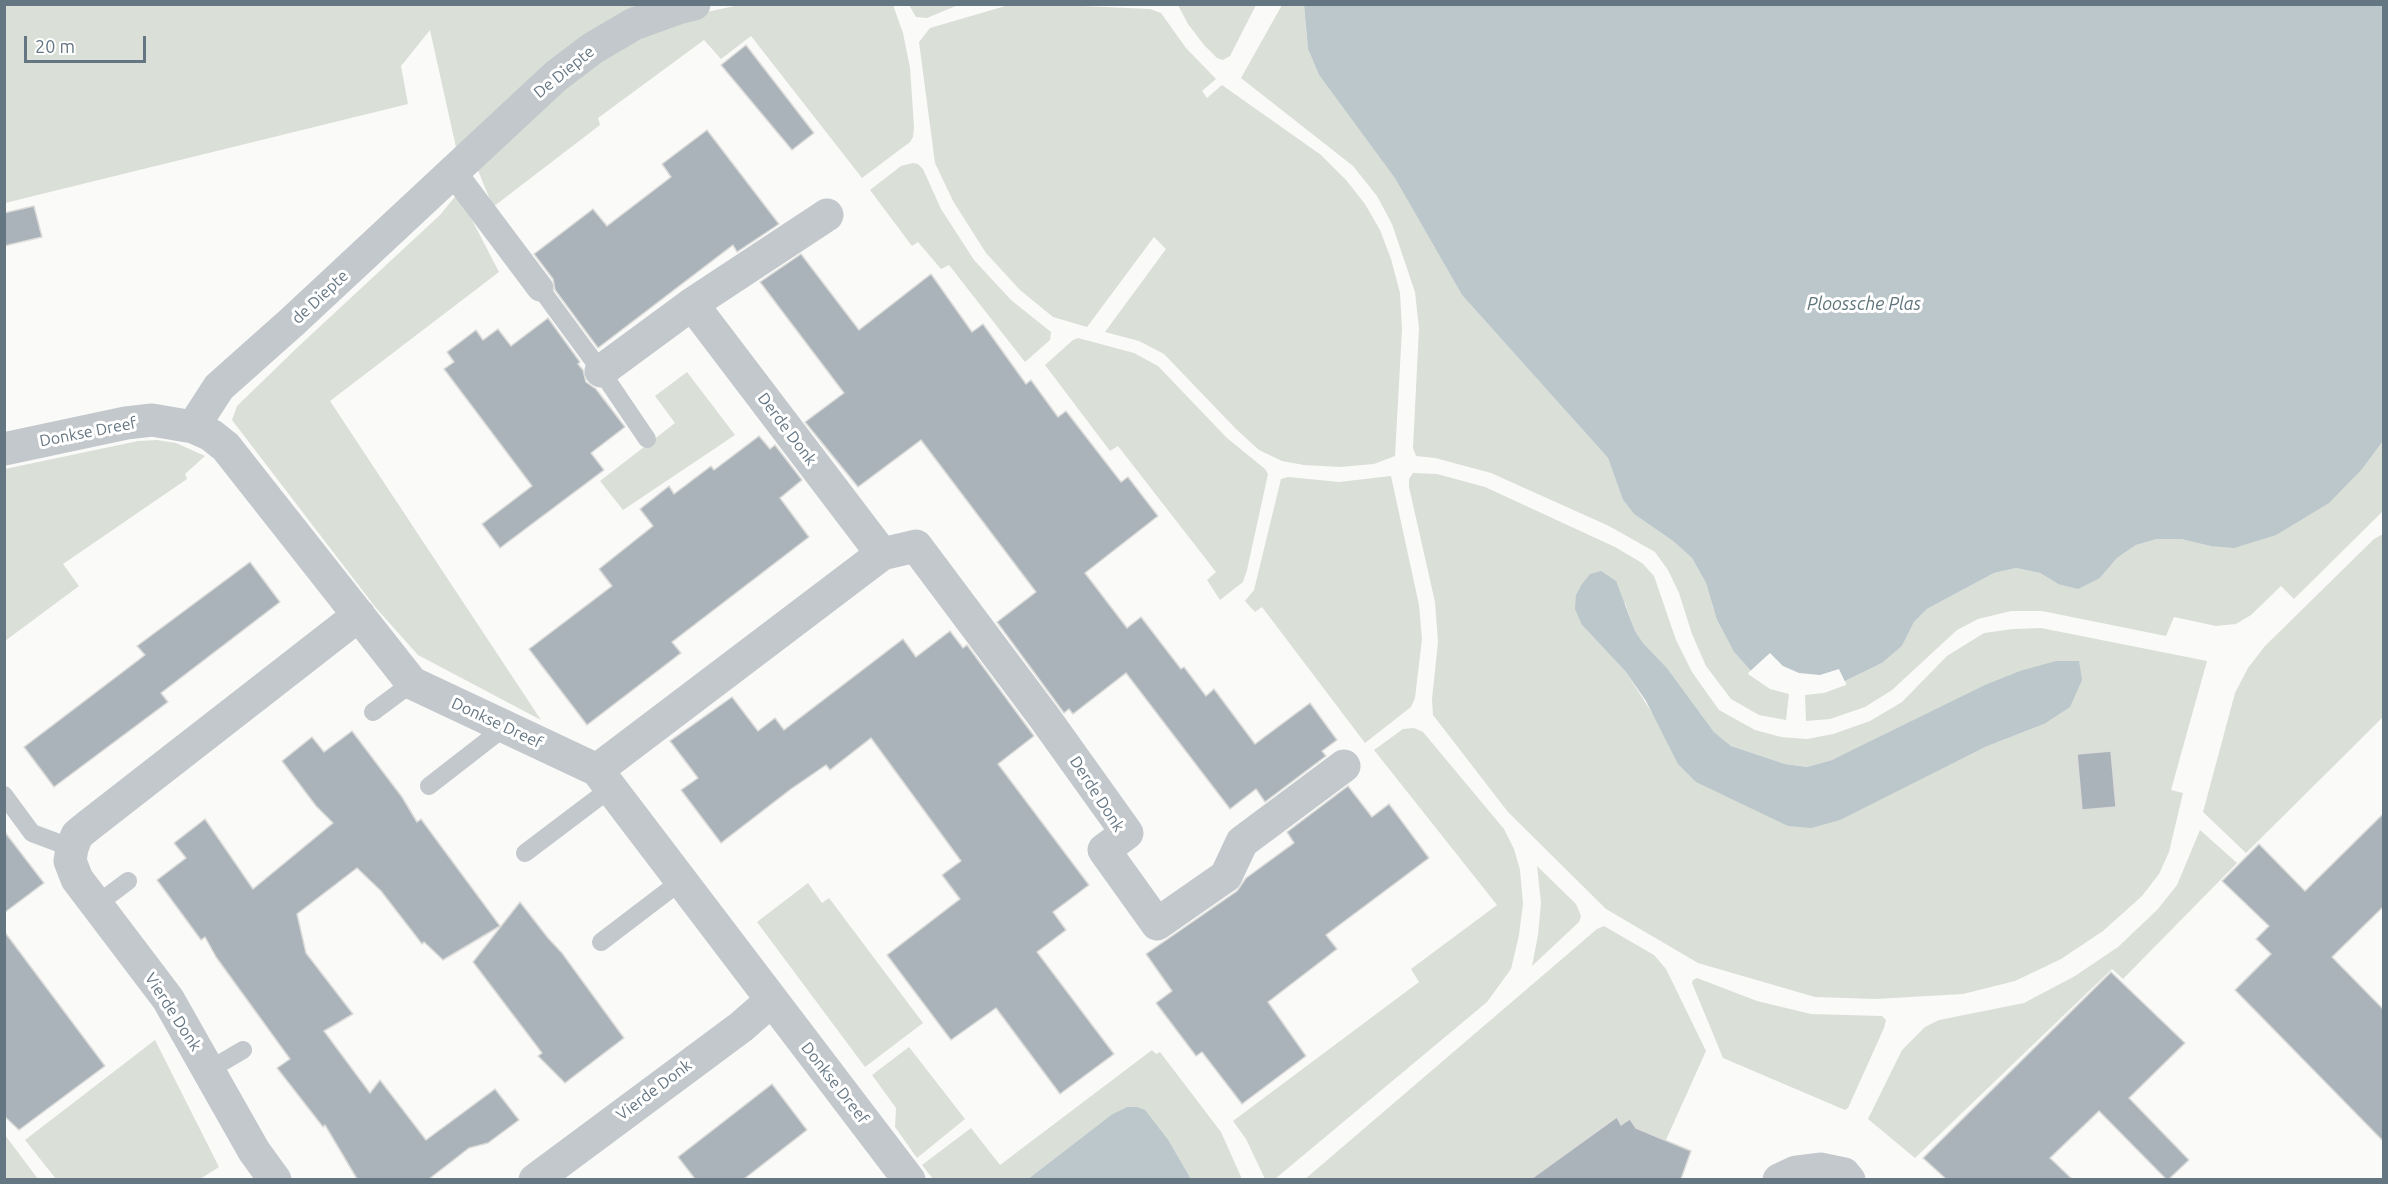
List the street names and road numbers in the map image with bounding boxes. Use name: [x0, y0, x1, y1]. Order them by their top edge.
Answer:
street label: De Diepte: [530, 42, 598, 102]
street label: de Diepte: [288, 266, 352, 328]
street label: Derde Donk: [753, 389, 821, 469]
street label: Donkse Dreef: [38, 413, 138, 451]
street label: Donkse Dreef: [448, 694, 546, 752]
street label: Derde Donk: [1066, 753, 1128, 835]
street label: Vierde Donk: [141, 969, 205, 1055]
street label: Donkse Dreef: [797, 1038, 873, 1128]
street label: Vierde Donk: [613, 1056, 695, 1124]

